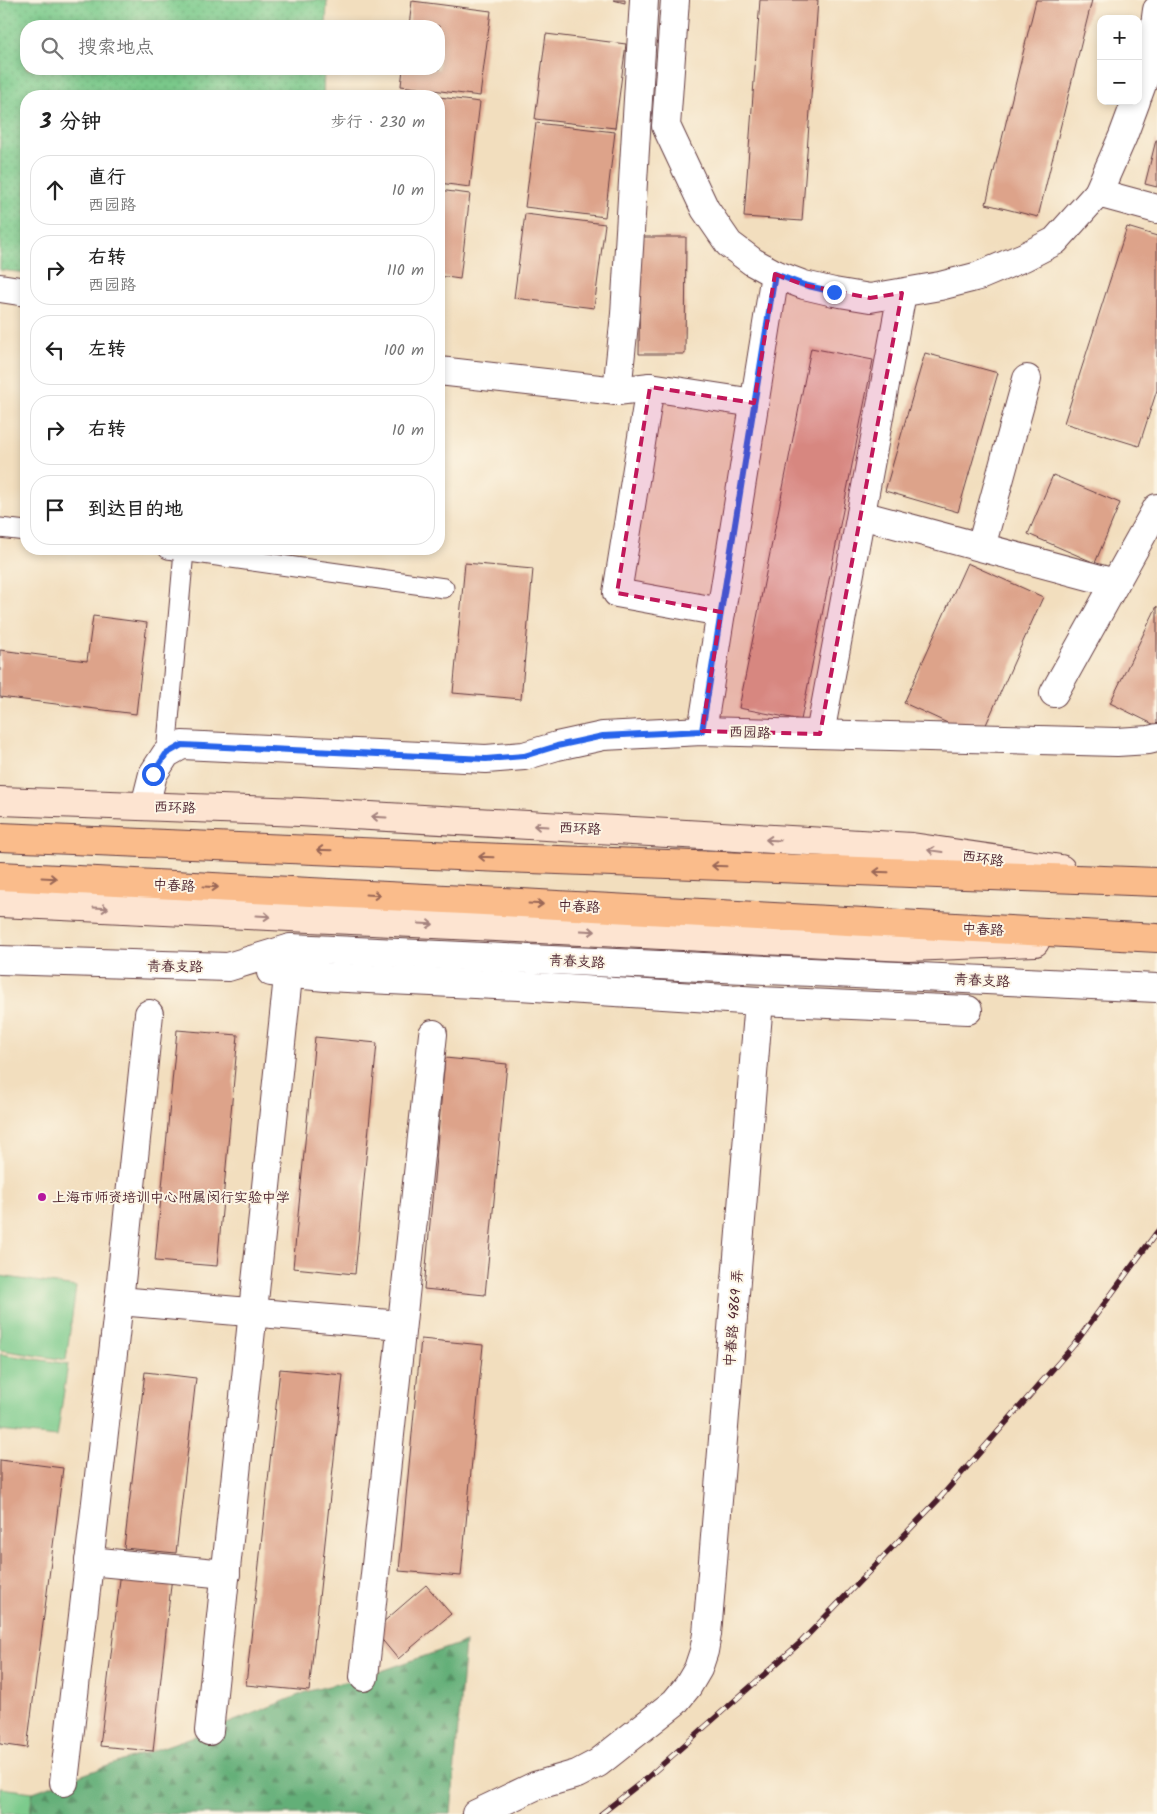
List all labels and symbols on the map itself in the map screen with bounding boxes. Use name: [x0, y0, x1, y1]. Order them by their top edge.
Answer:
route end: [823, 281, 846, 304]
street label: 西园路: [729, 721, 771, 745]
route start: [142, 763, 165, 786]
street label: 西环路: [154, 796, 196, 820]
one-way arrow: [371, 812, 387, 821]
street label: 西环路: [558, 817, 601, 841]
one-way arrow: [534, 822, 550, 831]
one-way arrow: [766, 835, 782, 844]
street label: 西环路: [961, 845, 1005, 873]
one-way arrow: [316, 846, 332, 855]
one-way arrow: [928, 846, 944, 856]
one-way arrow: [478, 853, 494, 862]
one-way arrow: [711, 861, 727, 871]
one-way arrow: [873, 867, 890, 877]
one-way arrow: [40, 874, 56, 883]
street label: 中春路: [152, 874, 195, 898]
one-way arrow: [203, 882, 219, 891]
one-way arrow: [365, 890, 381, 900]
street label: 中春路: [557, 895, 600, 919]
one-way arrow: [527, 899, 543, 908]
one-way arrow: [92, 903, 109, 913]
one-way arrow: [255, 911, 271, 920]
street label: 中春路: [961, 918, 1004, 942]
one-way arrow: [418, 919, 434, 928]
one-way arrow: [580, 927, 596, 936]
street label: 青春支路: [548, 950, 605, 974]
street label: 青春支路: [147, 956, 203, 978]
street label: 青春支路: [953, 969, 1010, 993]
place label: 上海市师资培训中心附属闵行实验中学: [52, 1187, 290, 1209]
marker: 上海市师资培训中心附属闵行实验中学: [36, 1191, 48, 1203]
street label: 中春路 4869 弄: [719, 1268, 749, 1368]

